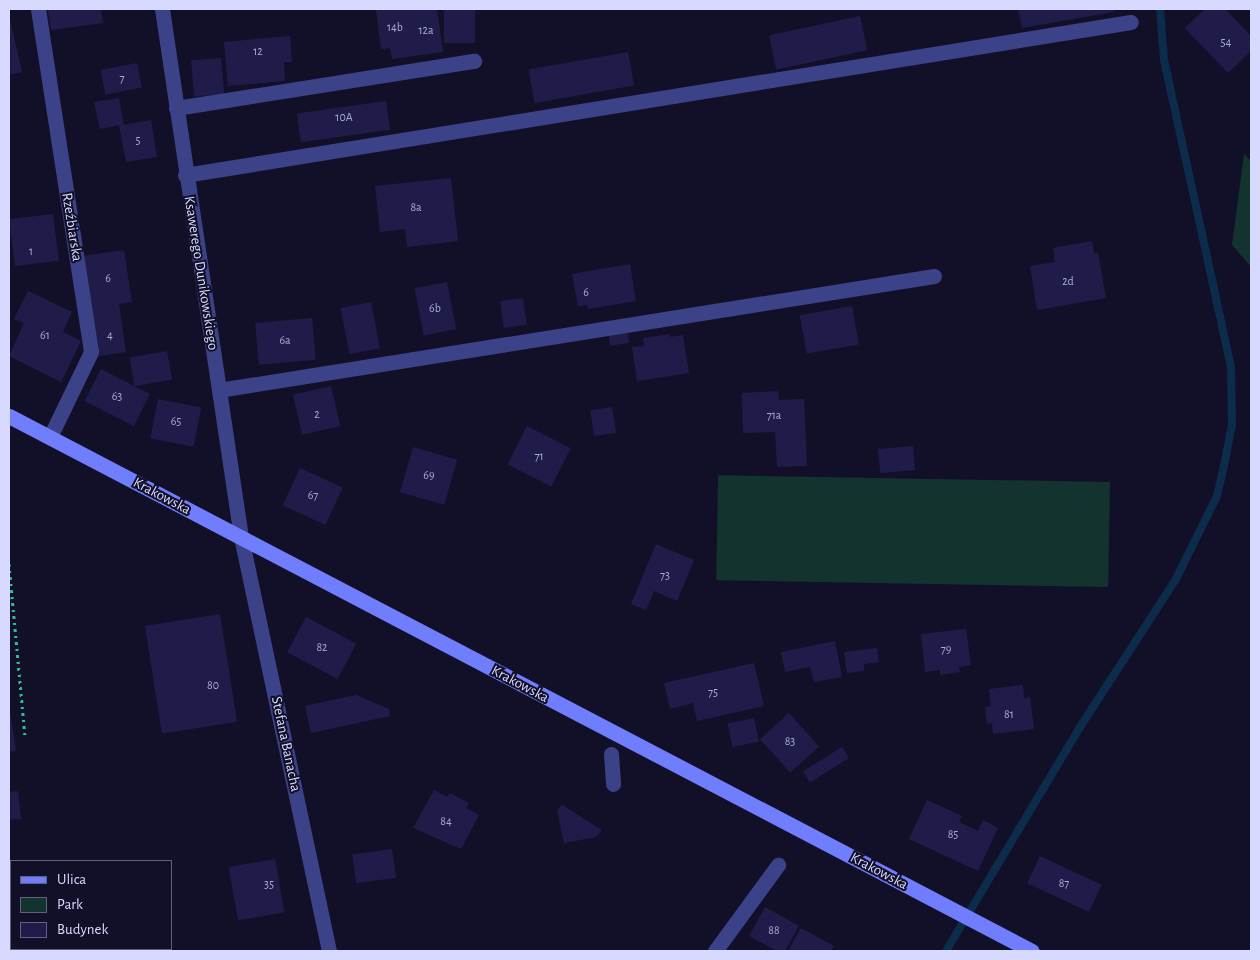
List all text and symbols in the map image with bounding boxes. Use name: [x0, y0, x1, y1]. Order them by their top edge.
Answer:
house number: 14b: [387, 21, 403, 35]
house number: 12a: [418, 24, 434, 38]
house number: 54: [1221, 36, 1231, 50]
house number: 12: [253, 45, 263, 59]
house number: 7: [119, 72, 125, 86]
house number: 10A: [335, 111, 353, 125]
house number: 5: [135, 134, 141, 148]
street label: Rzeźbiarska: [58, 191, 86, 263]
street label: Ksawerego Dunikowskiego: [180, 195, 222, 351]
house number: 8a: [410, 201, 422, 215]
house number: 1: [29, 245, 33, 259]
house number: 6: [105, 272, 111, 286]
house number: 2d: [1062, 275, 1074, 289]
house number: 6: [583, 286, 589, 300]
house number: 6b: [429, 302, 441, 316]
house number: 61: [40, 329, 50, 343]
house number: 4: [107, 329, 113, 343]
house number: 6a: [279, 334, 291, 348]
house number: 63: [112, 390, 122, 404]
house number: 2: [314, 408, 320, 422]
house number: 71a: [767, 409, 781, 423]
house number: 65: [171, 415, 181, 429]
house number: 71: [534, 450, 544, 464]
house number: 69: [423, 469, 435, 483]
street label: Krakowska: [130, 473, 194, 519]
house number: 67: [308, 489, 318, 503]
house number: 73: [660, 569, 670, 583]
house number: 82: [316, 641, 328, 655]
house number: 79: [941, 643, 951, 657]
street label: Krakowska: [488, 661, 552, 707]
house number: 80: [207, 679, 219, 693]
house number: 75: [708, 686, 718, 700]
street label: Stefana Banacha: [267, 695, 305, 793]
house number: 81: [1004, 708, 1014, 722]
house number: 83: [785, 735, 795, 749]
house number: 84: [440, 815, 452, 829]
house number: 85: [948, 828, 958, 842]
street label: Krakowska: [847, 848, 911, 894]
legend: [10, 860, 172, 950]
text: Ulica: [57, 872, 86, 887]
house number: 87: [1059, 877, 1069, 891]
house number: 35: [264, 878, 274, 892]
text: Park: [57, 897, 83, 912]
text: Budynek: [57, 922, 108, 937]
house number: 88: [768, 924, 780, 938]

